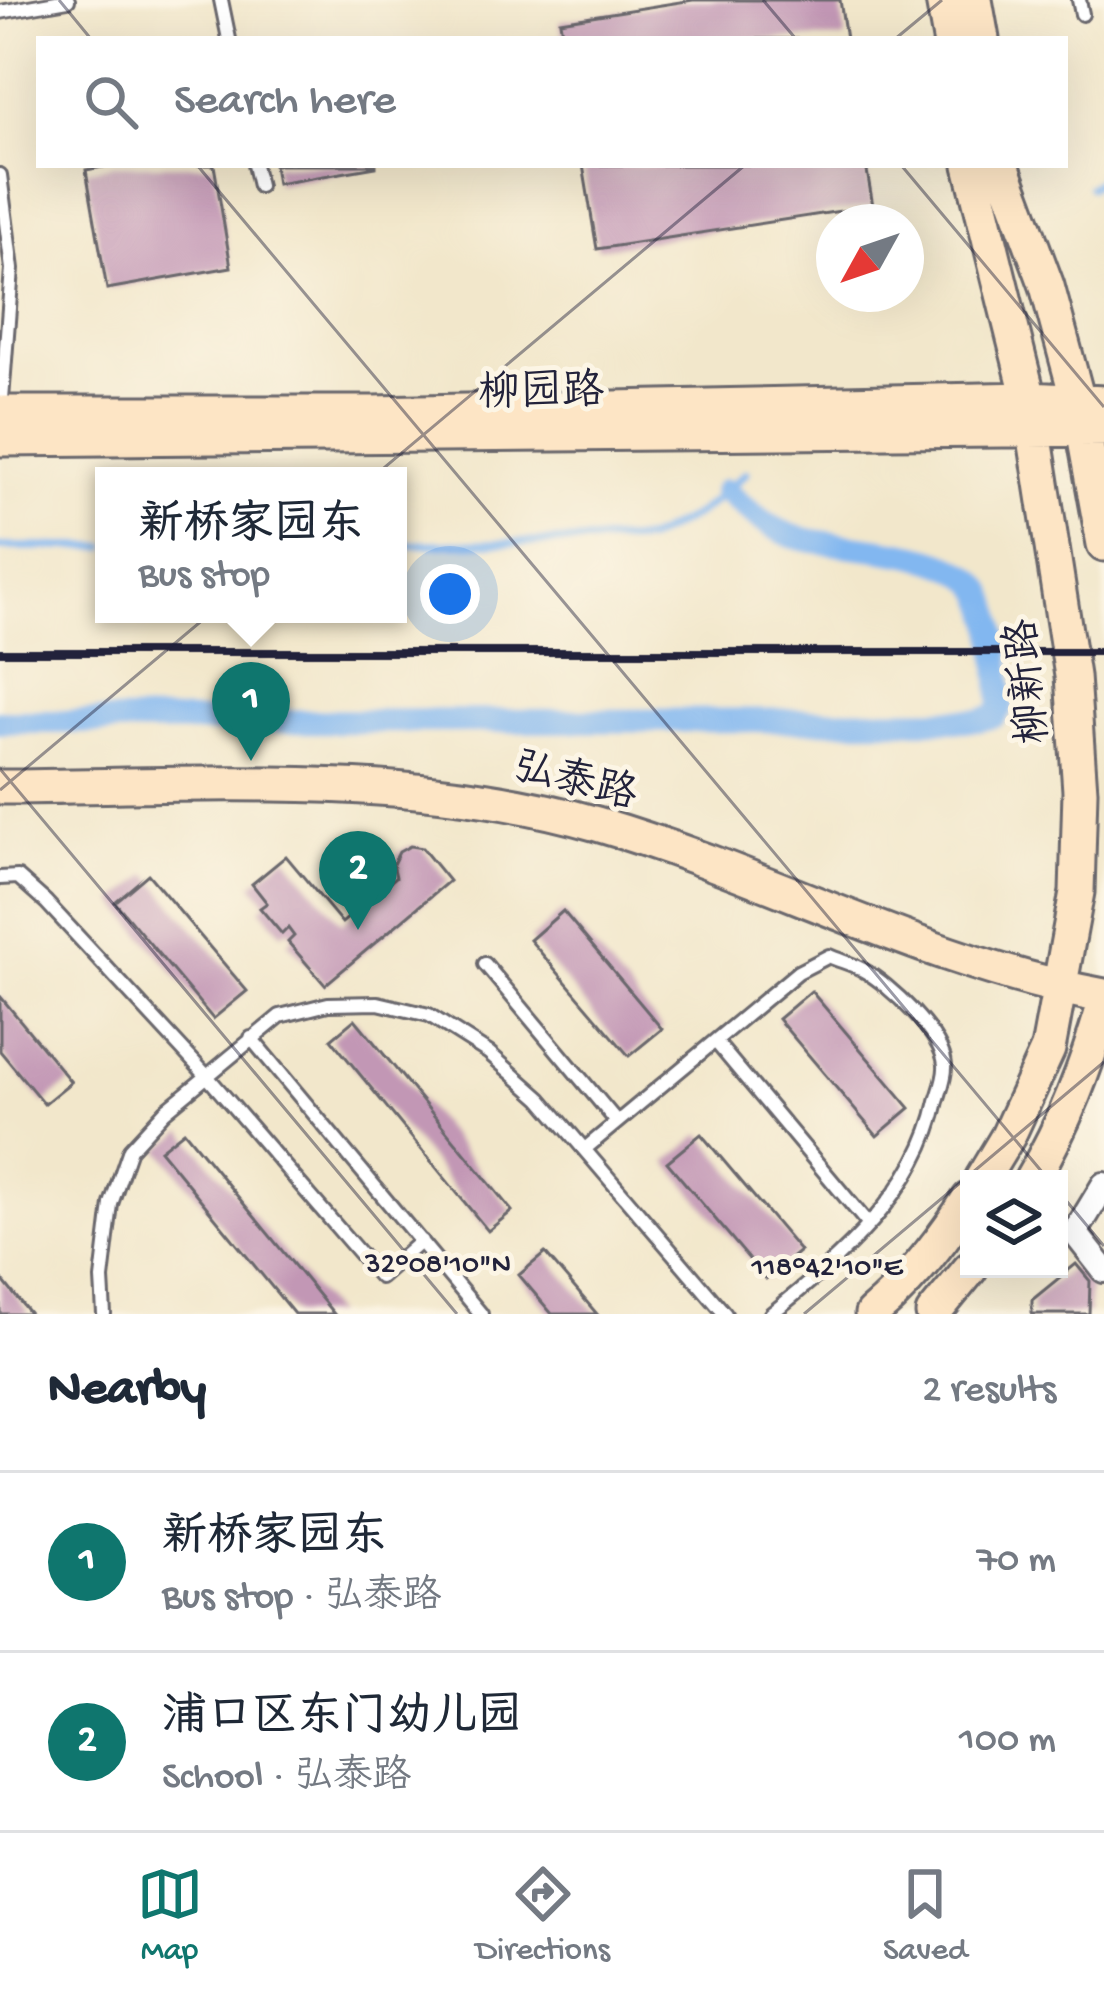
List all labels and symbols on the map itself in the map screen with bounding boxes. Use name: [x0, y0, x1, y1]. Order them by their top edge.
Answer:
north arrow: [816, 204, 924, 312]
street label: 柳园路: [478, 367, 605, 421]
your location: [420, 564, 480, 624]
street label: 柳新路: [998, 616, 1062, 747]
pin: 1: [212, 662, 290, 761]
street label: 弘泰路: [507, 742, 642, 823]
pin: 2: [319, 831, 397, 930]
text: 32°08'10"N: [364, 1249, 511, 1284]
text: 118°42'10"E: [751, 1252, 904, 1287]

